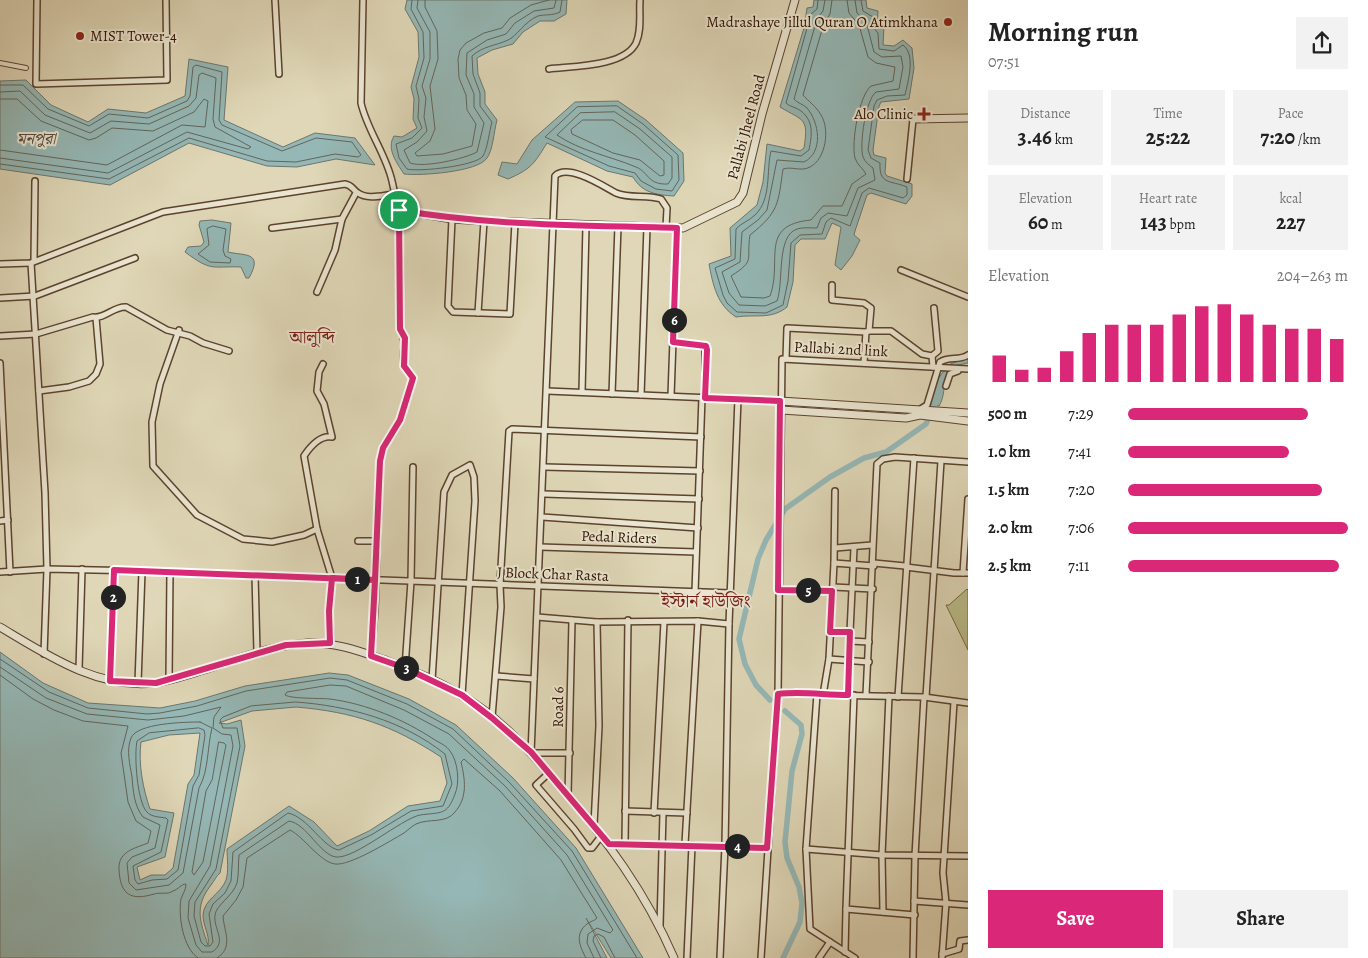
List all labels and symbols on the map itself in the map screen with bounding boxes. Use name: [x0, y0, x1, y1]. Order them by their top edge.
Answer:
place label: Madrashaye Jillul Quran O Atimkhana: [706, 12, 938, 32]
marker: Madrashaye Jillul Quran O Atimkhana: [942, 16, 954, 28]
place label: MIST Tower-4: [90, 26, 177, 46]
marker: MIST Tower-4: [74, 30, 86, 42]
street label: Pallabi Jheel Road: [722, 71, 770, 182]
place label: Alo Clinic: [853, 104, 913, 124]
marker: Alo Clinic: [917, 107, 931, 121]
water label: মনপুরা: [17, 128, 57, 150]
pin: [378, 189, 420, 231]
pin: 6: [662, 308, 686, 332]
district label: আলুব্দি: [288, 325, 335, 349]
street label: Pallabi 2nd link: [794, 337, 889, 361]
street label: Pedal Riders: [581, 526, 657, 548]
street label: J Block Char Rasta: [497, 562, 609, 586]
pin: 1: [344, 566, 370, 592]
pin: 5: [796, 578, 820, 602]
pin: 2: [100, 584, 126, 610]
district label: ইস্টার্ন হাউজিং: [660, 589, 751, 613]
pin: 3: [394, 656, 418, 680]
street label: Road 6: [548, 686, 568, 728]
pin: 4: [724, 834, 750, 858]

